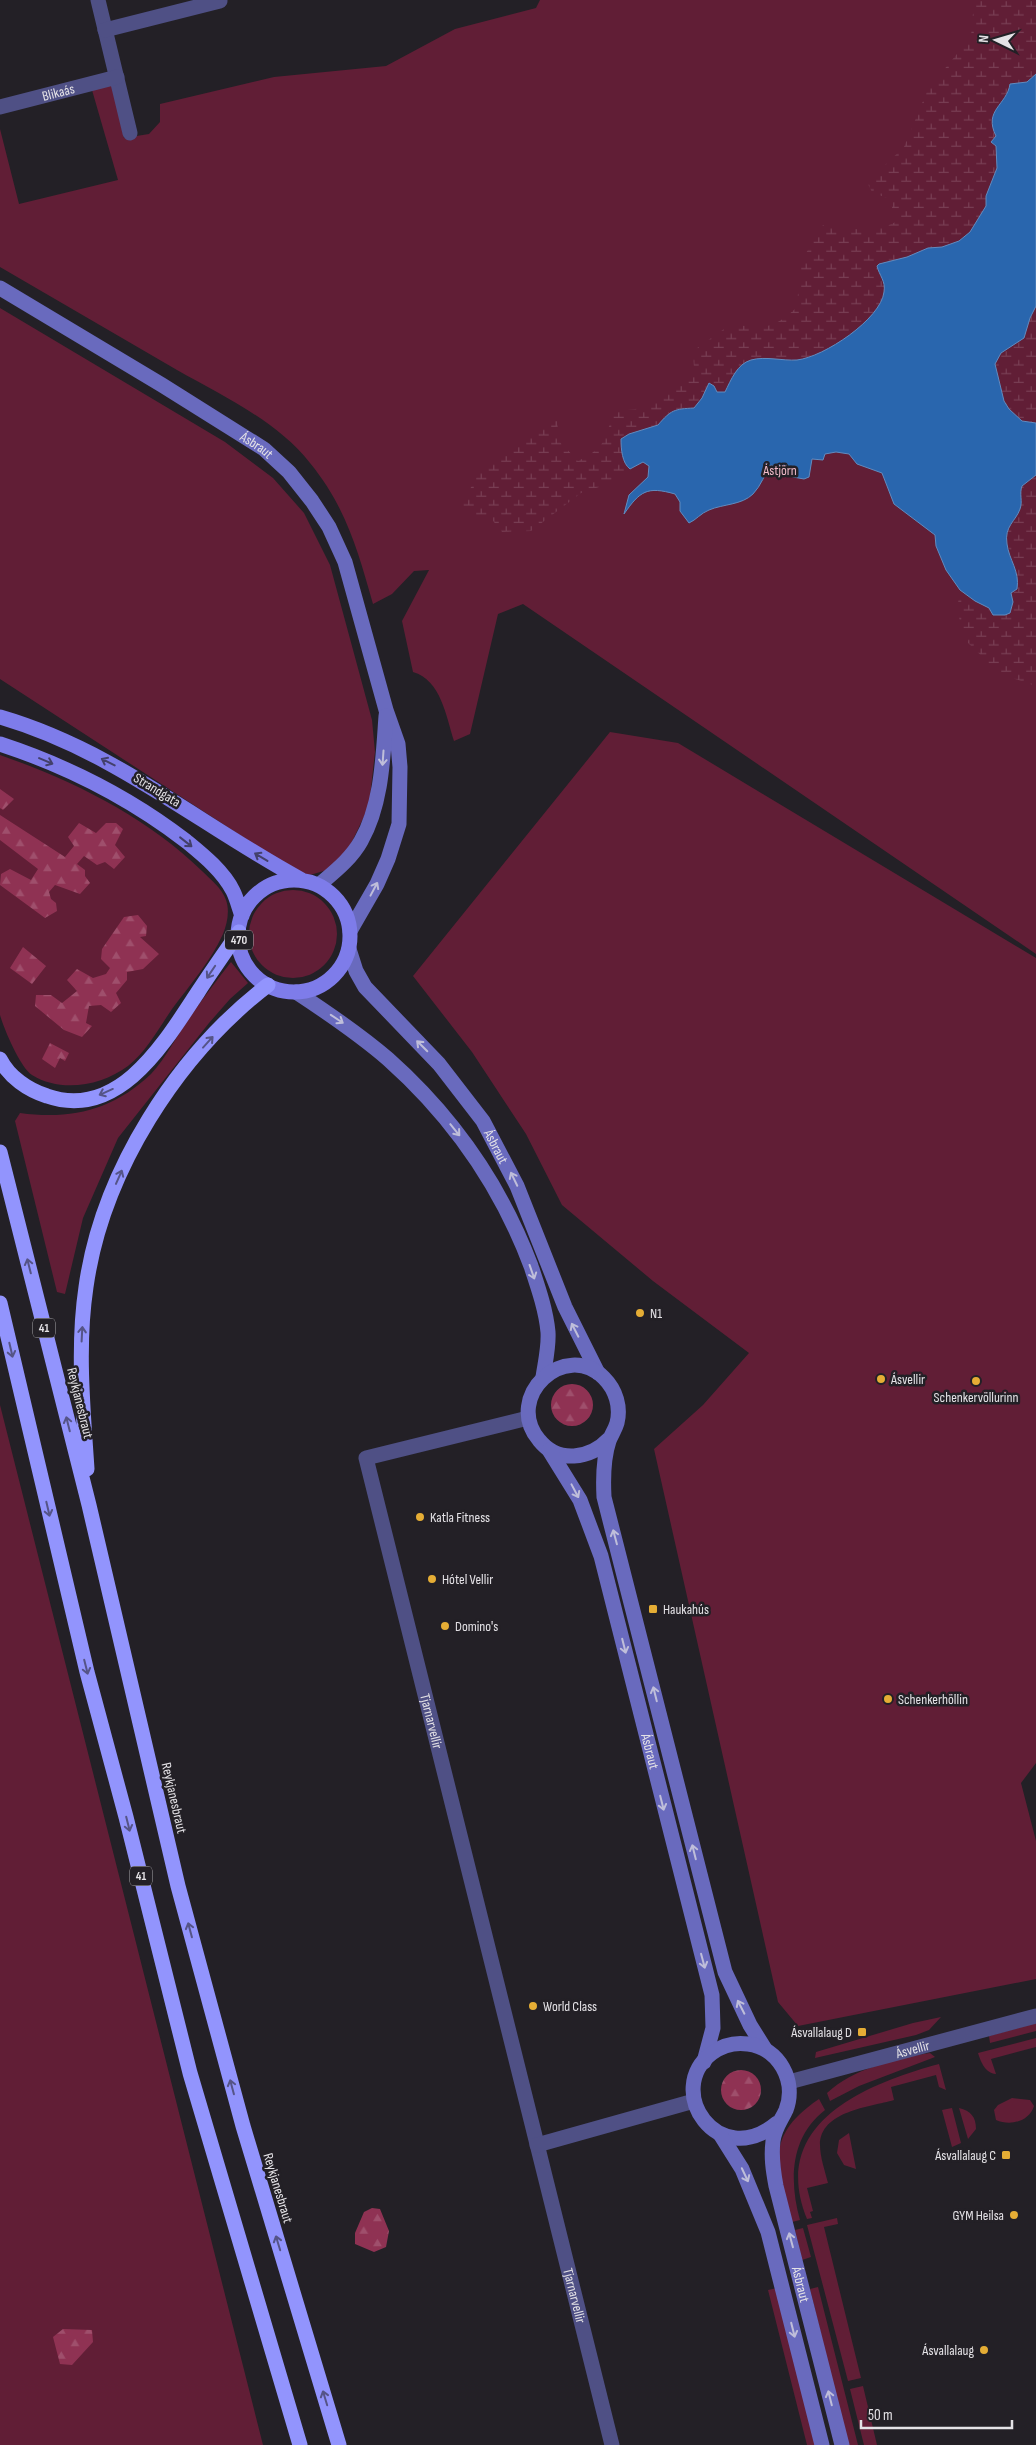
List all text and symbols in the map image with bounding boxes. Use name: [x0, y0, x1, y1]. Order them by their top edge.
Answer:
north arrow: [971, 15, 1021, 65]
text: N: [975, 34, 992, 43]
street label: Blikaás: [40, 80, 76, 104]
street label: Ásbraut: [236, 427, 277, 462]
park label: Ástjörn: [762, 462, 797, 479]
one-way arrow: [378, 750, 387, 766]
one-way arrow: [38, 756, 53, 766]
one-way arrow: [101, 757, 116, 766]
street label: Strandgata: [130, 769, 184, 811]
one-way arrow: [179, 836, 192, 847]
one-way arrow: [255, 851, 269, 861]
one-way arrow: [369, 881, 379, 896]
road number: 470: [225, 930, 253, 950]
one-way arrow: [206, 965, 216, 979]
one-way arrow: [329, 1014, 343, 1024]
one-way arrow: [202, 1035, 214, 1048]
one-way arrow: [416, 1040, 428, 1053]
one-way arrow: [98, 1088, 113, 1098]
one-way arrow: [449, 1123, 460, 1136]
street label: Ásbraut: [480, 1126, 512, 1166]
one-way arrow: [114, 1170, 124, 1185]
one-way arrow: [509, 1172, 518, 1187]
one-way arrow: [24, 1259, 33, 1275]
one-way arrow: [528, 1263, 537, 1279]
place label: N1: [650, 1305, 662, 1322]
marker: N1: [634, 1307, 646, 1319]
road number: 41: [33, 1319, 55, 1338]
one-way arrow: [570, 1322, 580, 1337]
one-way arrow: [77, 1326, 86, 1342]
one-way arrow: [7, 1342, 16, 1358]
street label: Reykjanesbraut: [63, 1366, 97, 1440]
place label: Ásvellir: [890, 1371, 925, 1388]
marker: Ásvellir: [875, 1373, 887, 1385]
marker: Schenkervöllurinn: [970, 1375, 982, 1387]
place label: Schenkervöllurinn: [934, 1389, 1018, 1406]
one-way arrow: [63, 1416, 72, 1432]
one-way arrow: [571, 1483, 580, 1498]
one-way arrow: [44, 1500, 53, 1516]
place label: Katla Fitness: [430, 1509, 490, 1526]
marker: Katla Fitness: [414, 1511, 426, 1523]
one-way arrow: [610, 1529, 619, 1545]
place label: Hótel Vellir: [442, 1571, 493, 1588]
marker: Hótel Vellir: [426, 1573, 438, 1585]
place label: Haukahús: [663, 1601, 709, 1618]
marker: Haukahús: [647, 1603, 659, 1615]
place label: Domino's: [455, 1618, 498, 1635]
marker: Domino's: [439, 1620, 451, 1632]
one-way arrow: [620, 1637, 629, 1653]
one-way arrow: [82, 1658, 91, 1674]
one-way arrow: [650, 1687, 659, 1703]
place label: Schenkerhöllin: [898, 1691, 968, 1708]
street label: Tjarnarvellir: [417, 1692, 447, 1750]
marker: Schenkerhöllin: [882, 1693, 894, 1705]
street label: Ásbraut: [637, 1731, 663, 1771]
street label: Reykjanesbraut: [158, 1761, 190, 1835]
one-way arrow: [658, 1795, 667, 1811]
one-way arrow: [124, 1815, 133, 1831]
one-way arrow: [689, 1845, 698, 1861]
road number: 41: [130, 1866, 152, 1885]
one-way arrow: [185, 1922, 194, 1938]
one-way arrow: [699, 1952, 708, 1968]
place label: World Class: [543, 1998, 597, 2015]
marker: World Class: [527, 2000, 539, 2012]
one-way arrow: [736, 2000, 745, 2015]
place label: Ásvallalaug D: [790, 2024, 852, 2041]
marker: Ásvallalaug D: [856, 2026, 868, 2038]
street label: Ásvellir: [893, 2036, 931, 2062]
one-way arrow: [227, 2079, 236, 2095]
place label: Ásvallalaug C: [934, 2147, 996, 2164]
marker: Ásvallalaug C: [1000, 2149, 1012, 2161]
street label: Reykjanesbraut: [259, 2151, 297, 2225]
one-way arrow: [741, 2167, 750, 2182]
place label: GYM Heilsa: [952, 2207, 1004, 2224]
marker: GYM Heilsa: [1008, 2209, 1020, 2221]
one-way arrow: [785, 2233, 795, 2249]
one-way arrow: [272, 2235, 282, 2251]
street label: Ásbraut: [788, 2264, 814, 2304]
street label: Tjarnarvellir: [560, 2266, 590, 2325]
one-way arrow: [789, 2321, 799, 2337]
place label: Ásvallalaug: [921, 2342, 974, 2359]
marker: Ásvallalaug: [978, 2344, 990, 2356]
one-way arrow: [825, 2390, 834, 2406]
one-way arrow: [319, 2391, 329, 2407]
scale bar: [861, 2398, 1012, 2430]
text: 50 m: [868, 2406, 893, 2425]

